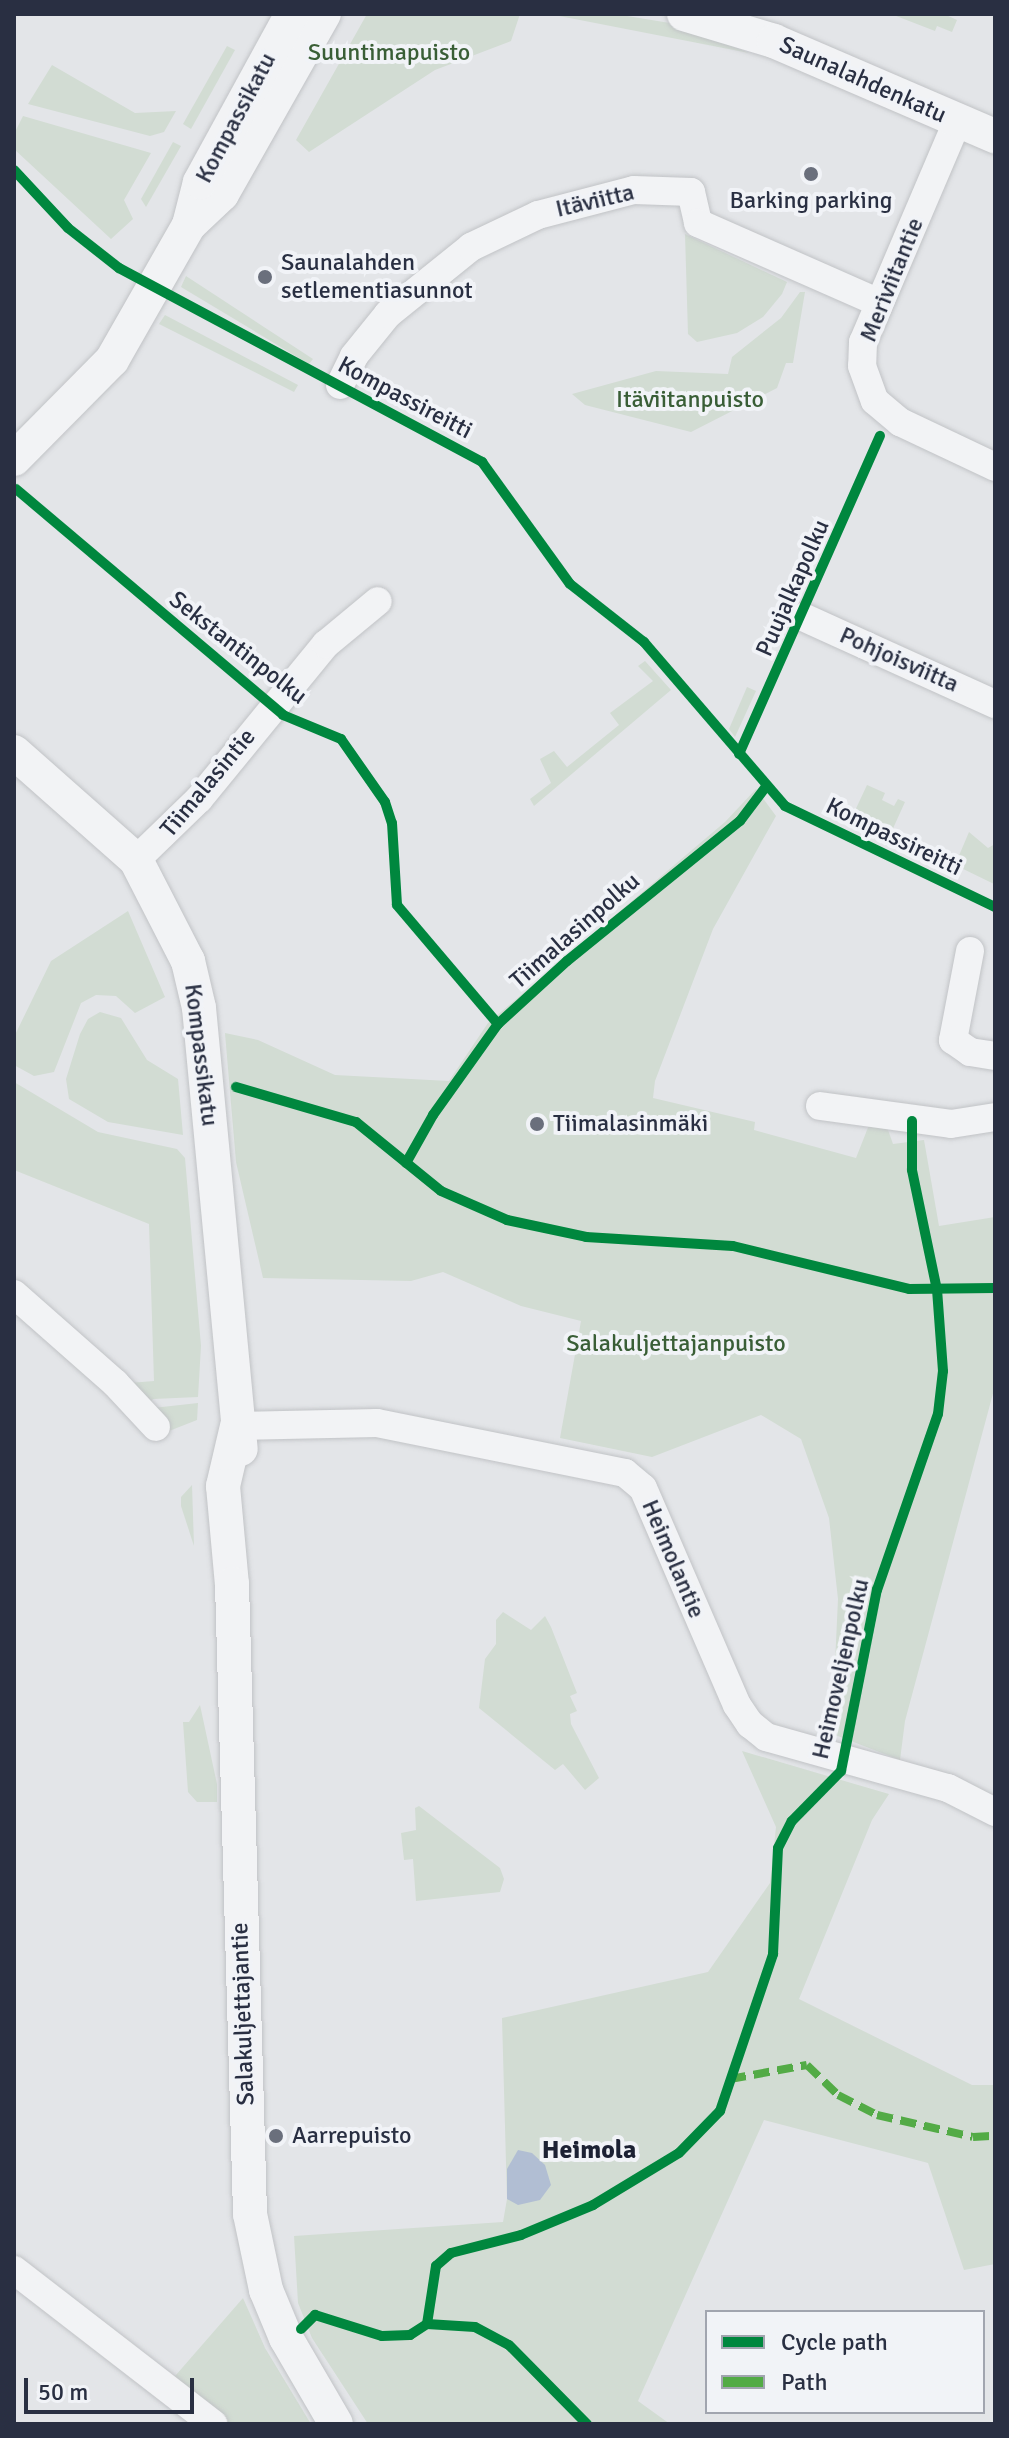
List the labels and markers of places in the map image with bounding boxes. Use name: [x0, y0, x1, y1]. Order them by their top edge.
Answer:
marker: Barking parking: [802, 165, 820, 183]
place label: Barking parking: [730, 187, 892, 215]
place label: Saunalahden setlementiasunnot: [281, 249, 473, 305]
marker: Saunalahden setlementiasunnot: [256, 268, 274, 286]
place label: Tiimalasinmäki: [553, 1110, 708, 1138]
marker: Tiimalasinmäki: [528, 1115, 546, 1133]
place label: Aarrepuisto: [292, 2122, 411, 2150]
marker: Aarrepuisto: [267, 2127, 285, 2145]

